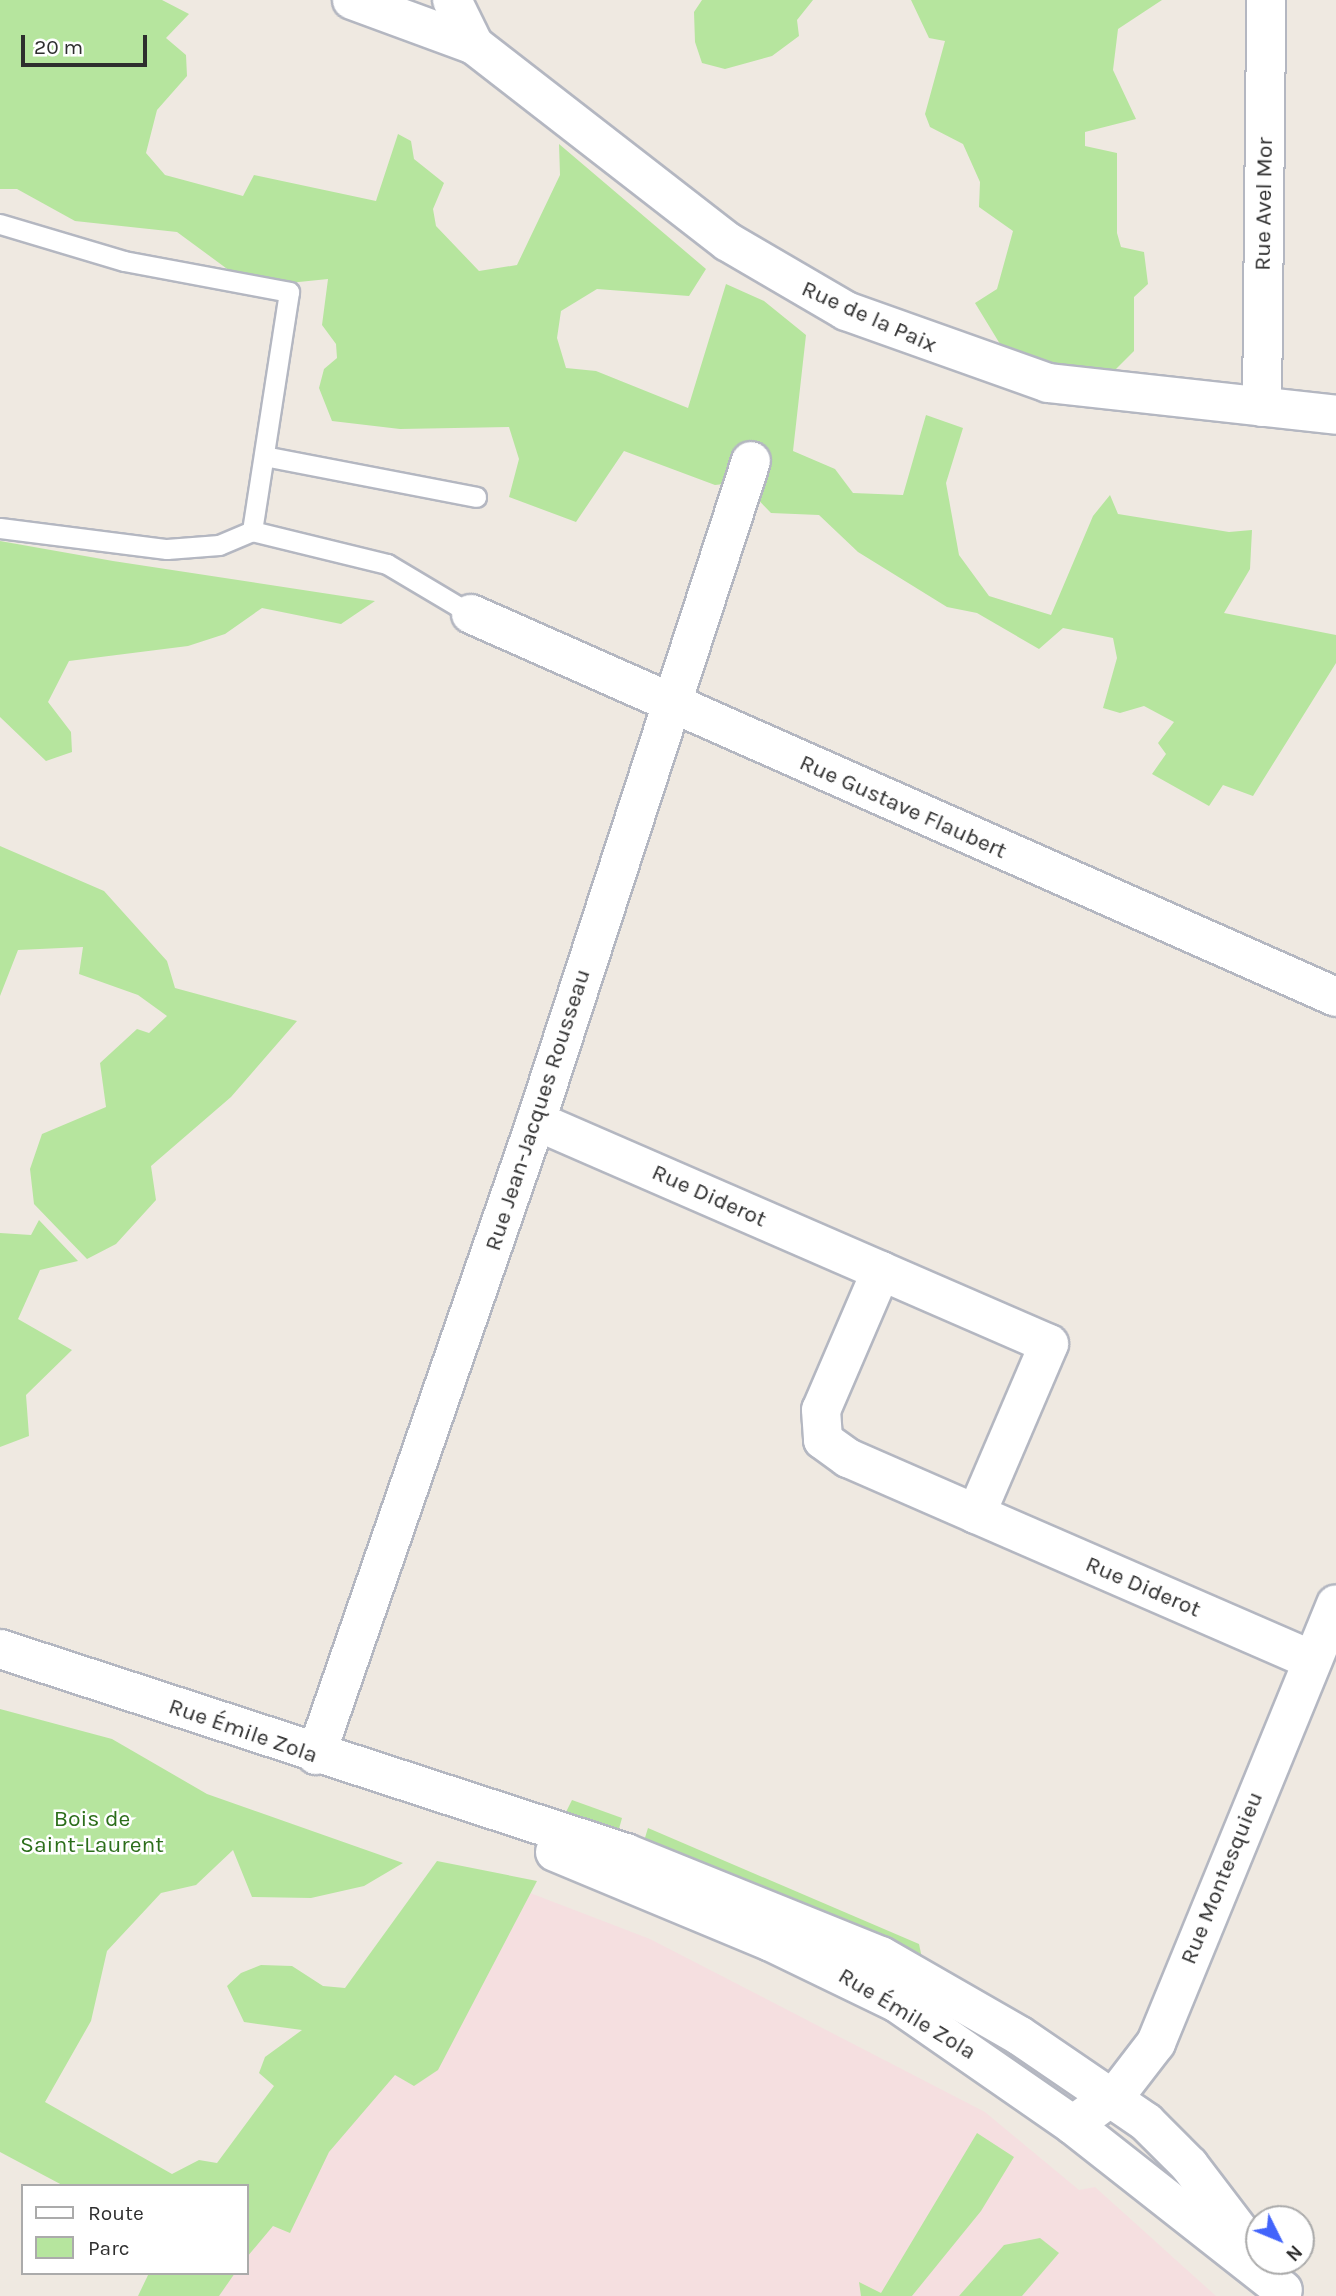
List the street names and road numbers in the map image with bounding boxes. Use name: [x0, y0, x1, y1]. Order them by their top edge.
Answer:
street label: Rue Avel Mor: [1249, 137, 1279, 271]
street label: Rue de la Paix: [797, 275, 941, 359]
street label: Rue Gustave Flaubert: [795, 749, 1011, 865]
street label: Rue Jean-Jacques Rousseau: [479, 966, 597, 1254]
street label: Rue Diderot: [648, 1159, 770, 1233]
street label: Rue Diderot: [1081, 1550, 1205, 1624]
street label: Rue Émile Zola: [165, 1693, 321, 1769]
street label: Rue Montesquieu: [1175, 1788, 1269, 1968]
street label: Rue Émile Zola: [833, 1962, 981, 2066]

